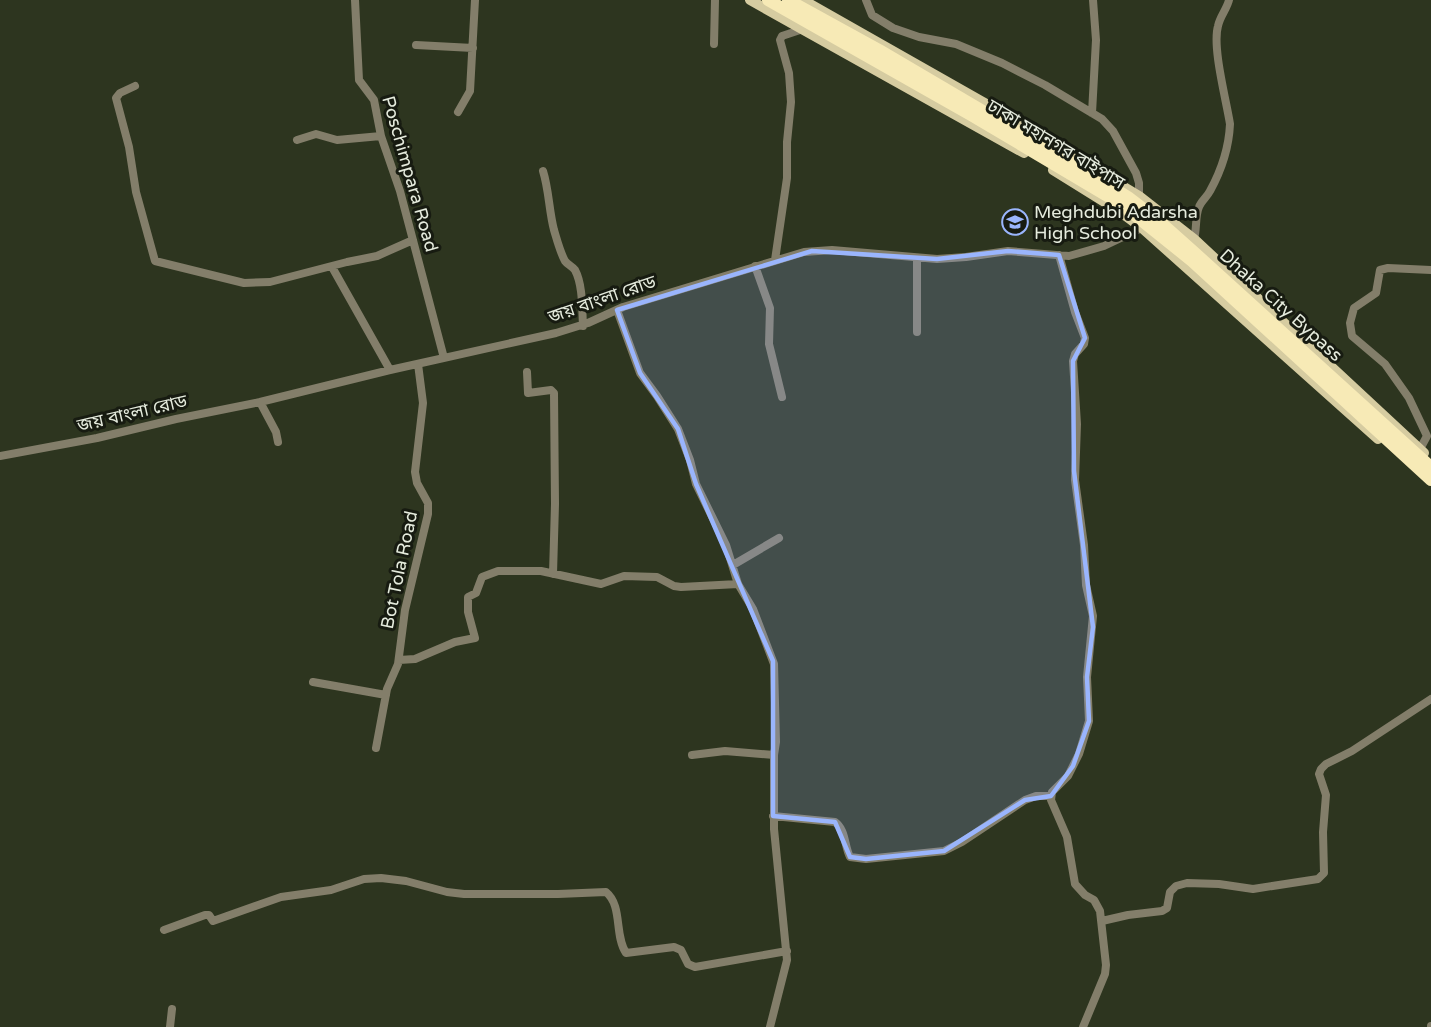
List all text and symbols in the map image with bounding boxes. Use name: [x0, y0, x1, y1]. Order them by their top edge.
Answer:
street label: Poschimpara Road: [377, 93, 443, 255]
street label: ঢাকা মহানগর বাইপাস: [983, 94, 1129, 194]
place label: Meghdubi Adarsha High School: [1034, 201, 1198, 244]
school or university icon: Meghdubi Adarsha High School: [1000, 207, 1030, 237]
street label: Dhaka City Bypass: [1215, 244, 1347, 366]
street label: জয় বাংলা রোড: [544, 270, 659, 328]
street label: জয় বাংলা রোড: [74, 390, 189, 437]
street label: Bot Tola Road: [376, 509, 422, 631]

